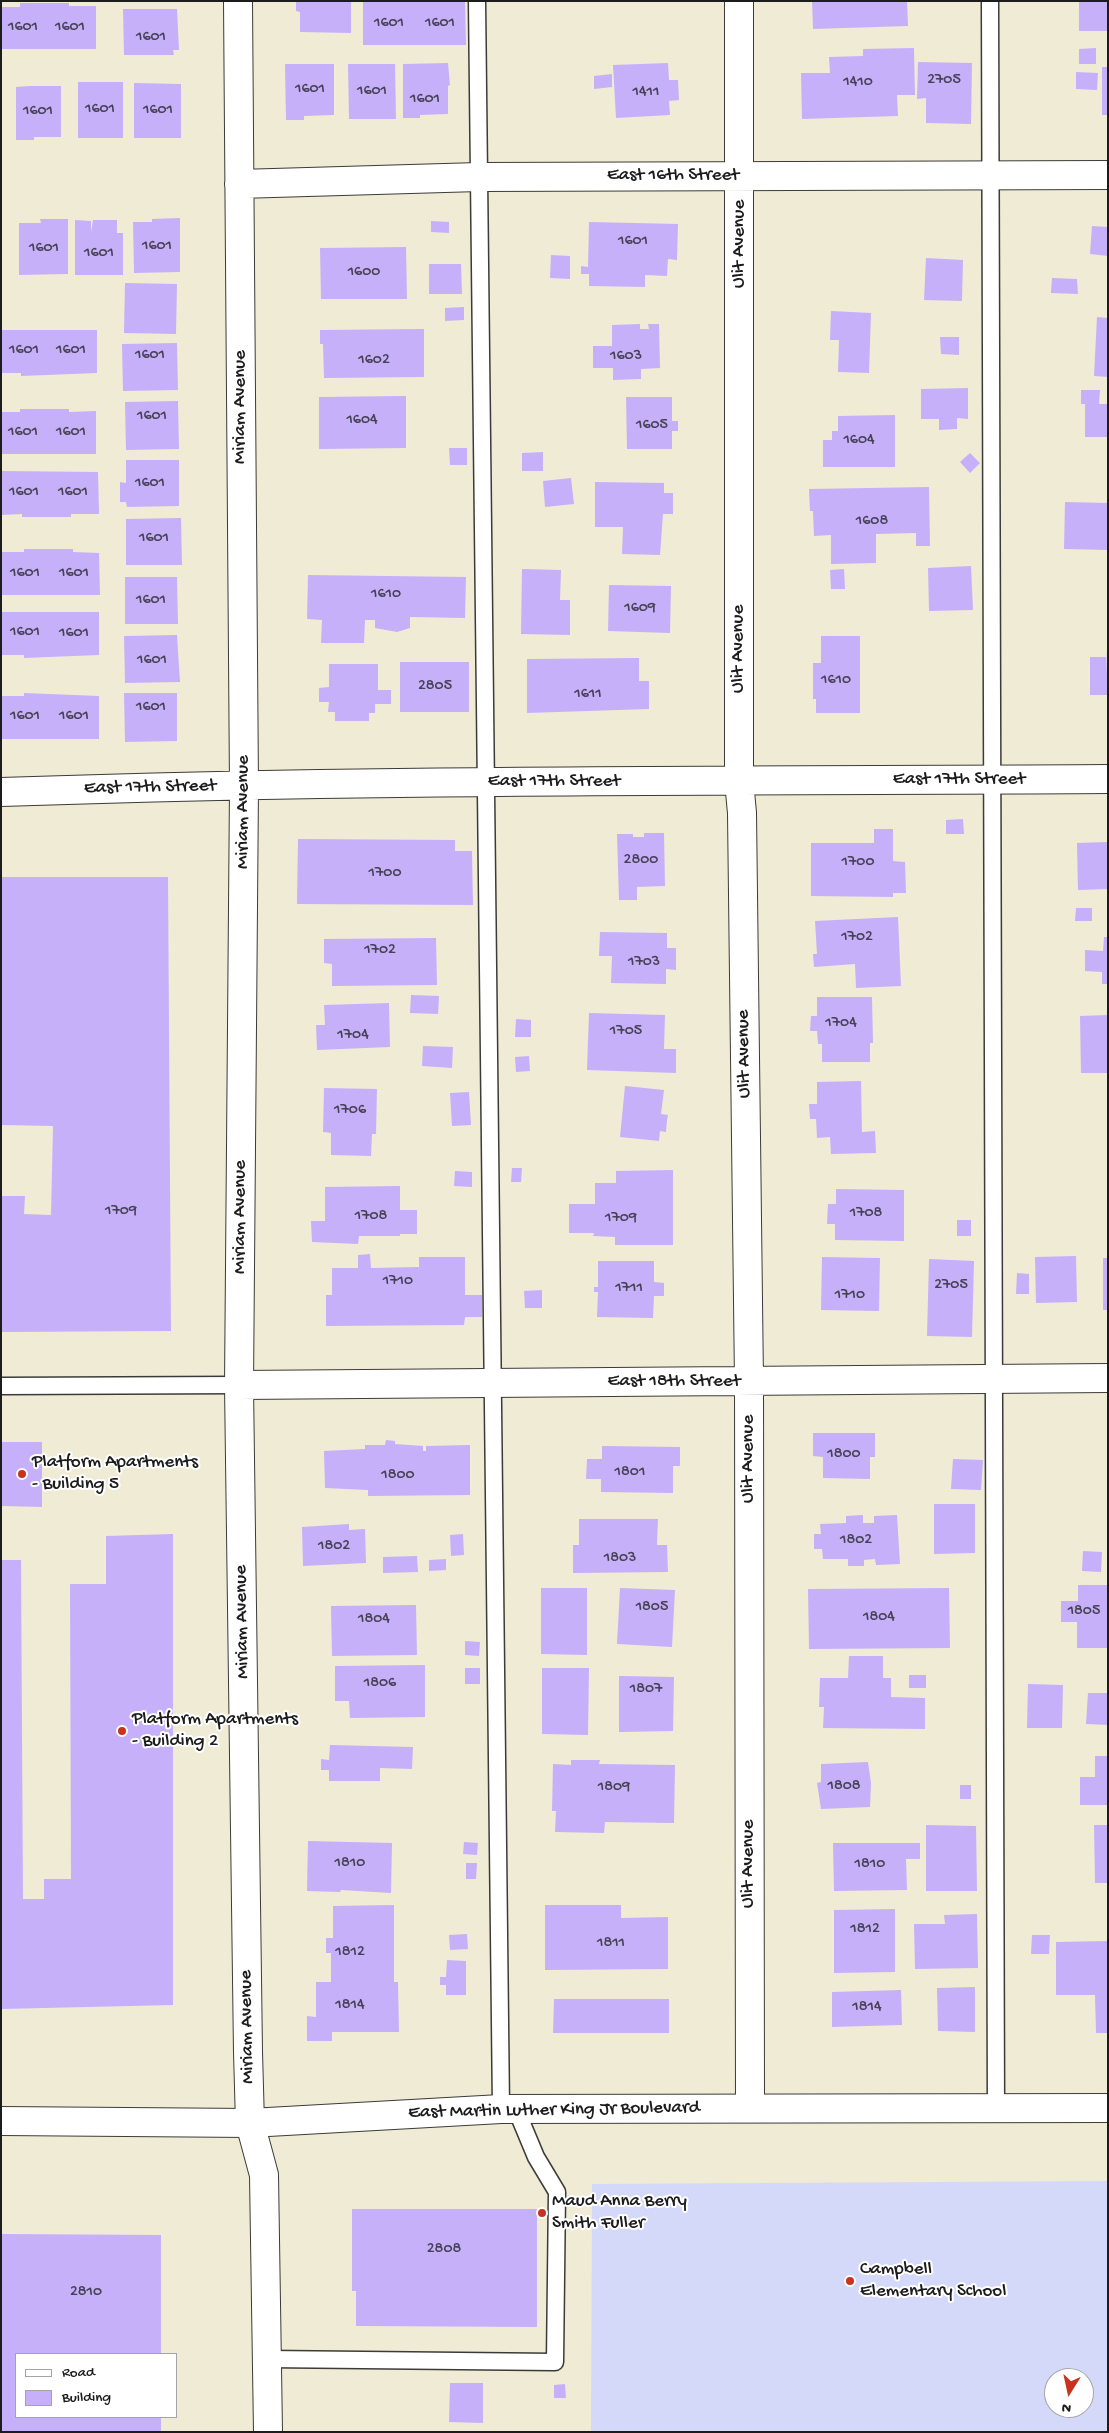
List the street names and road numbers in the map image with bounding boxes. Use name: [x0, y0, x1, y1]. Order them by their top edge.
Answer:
street label: East 16th Street: [607, 165, 739, 187]
street label: Ulit Avenue: [729, 200, 751, 288]
street label: Miriam Avenue: [230, 350, 252, 464]
street label: Ulit Avenue: [728, 605, 750, 693]
street label: Miriam Avenue: [233, 755, 255, 869]
street label: East 17th Street: [893, 769, 1025, 791]
street label: East 17th Street: [488, 771, 620, 793]
street label: East 17th Street: [84, 775, 216, 801]
street label: Ulit Avenue: [733, 1009, 757, 1099]
street label: Miriam Avenue: [230, 1160, 252, 1274]
street label: East 18th Street: [608, 1371, 740, 1393]
street label: Ulit Avenue: [738, 1415, 760, 1503]
street label: Miriam Avenue: [231, 1565, 255, 1679]
street label: Ulit Avenue: [738, 1820, 760, 1908]
street label: Miriam Avenue: [236, 1970, 260, 2084]
street label: East Martin Luther King Jr Boulevard: [408, 2097, 700, 2125]

